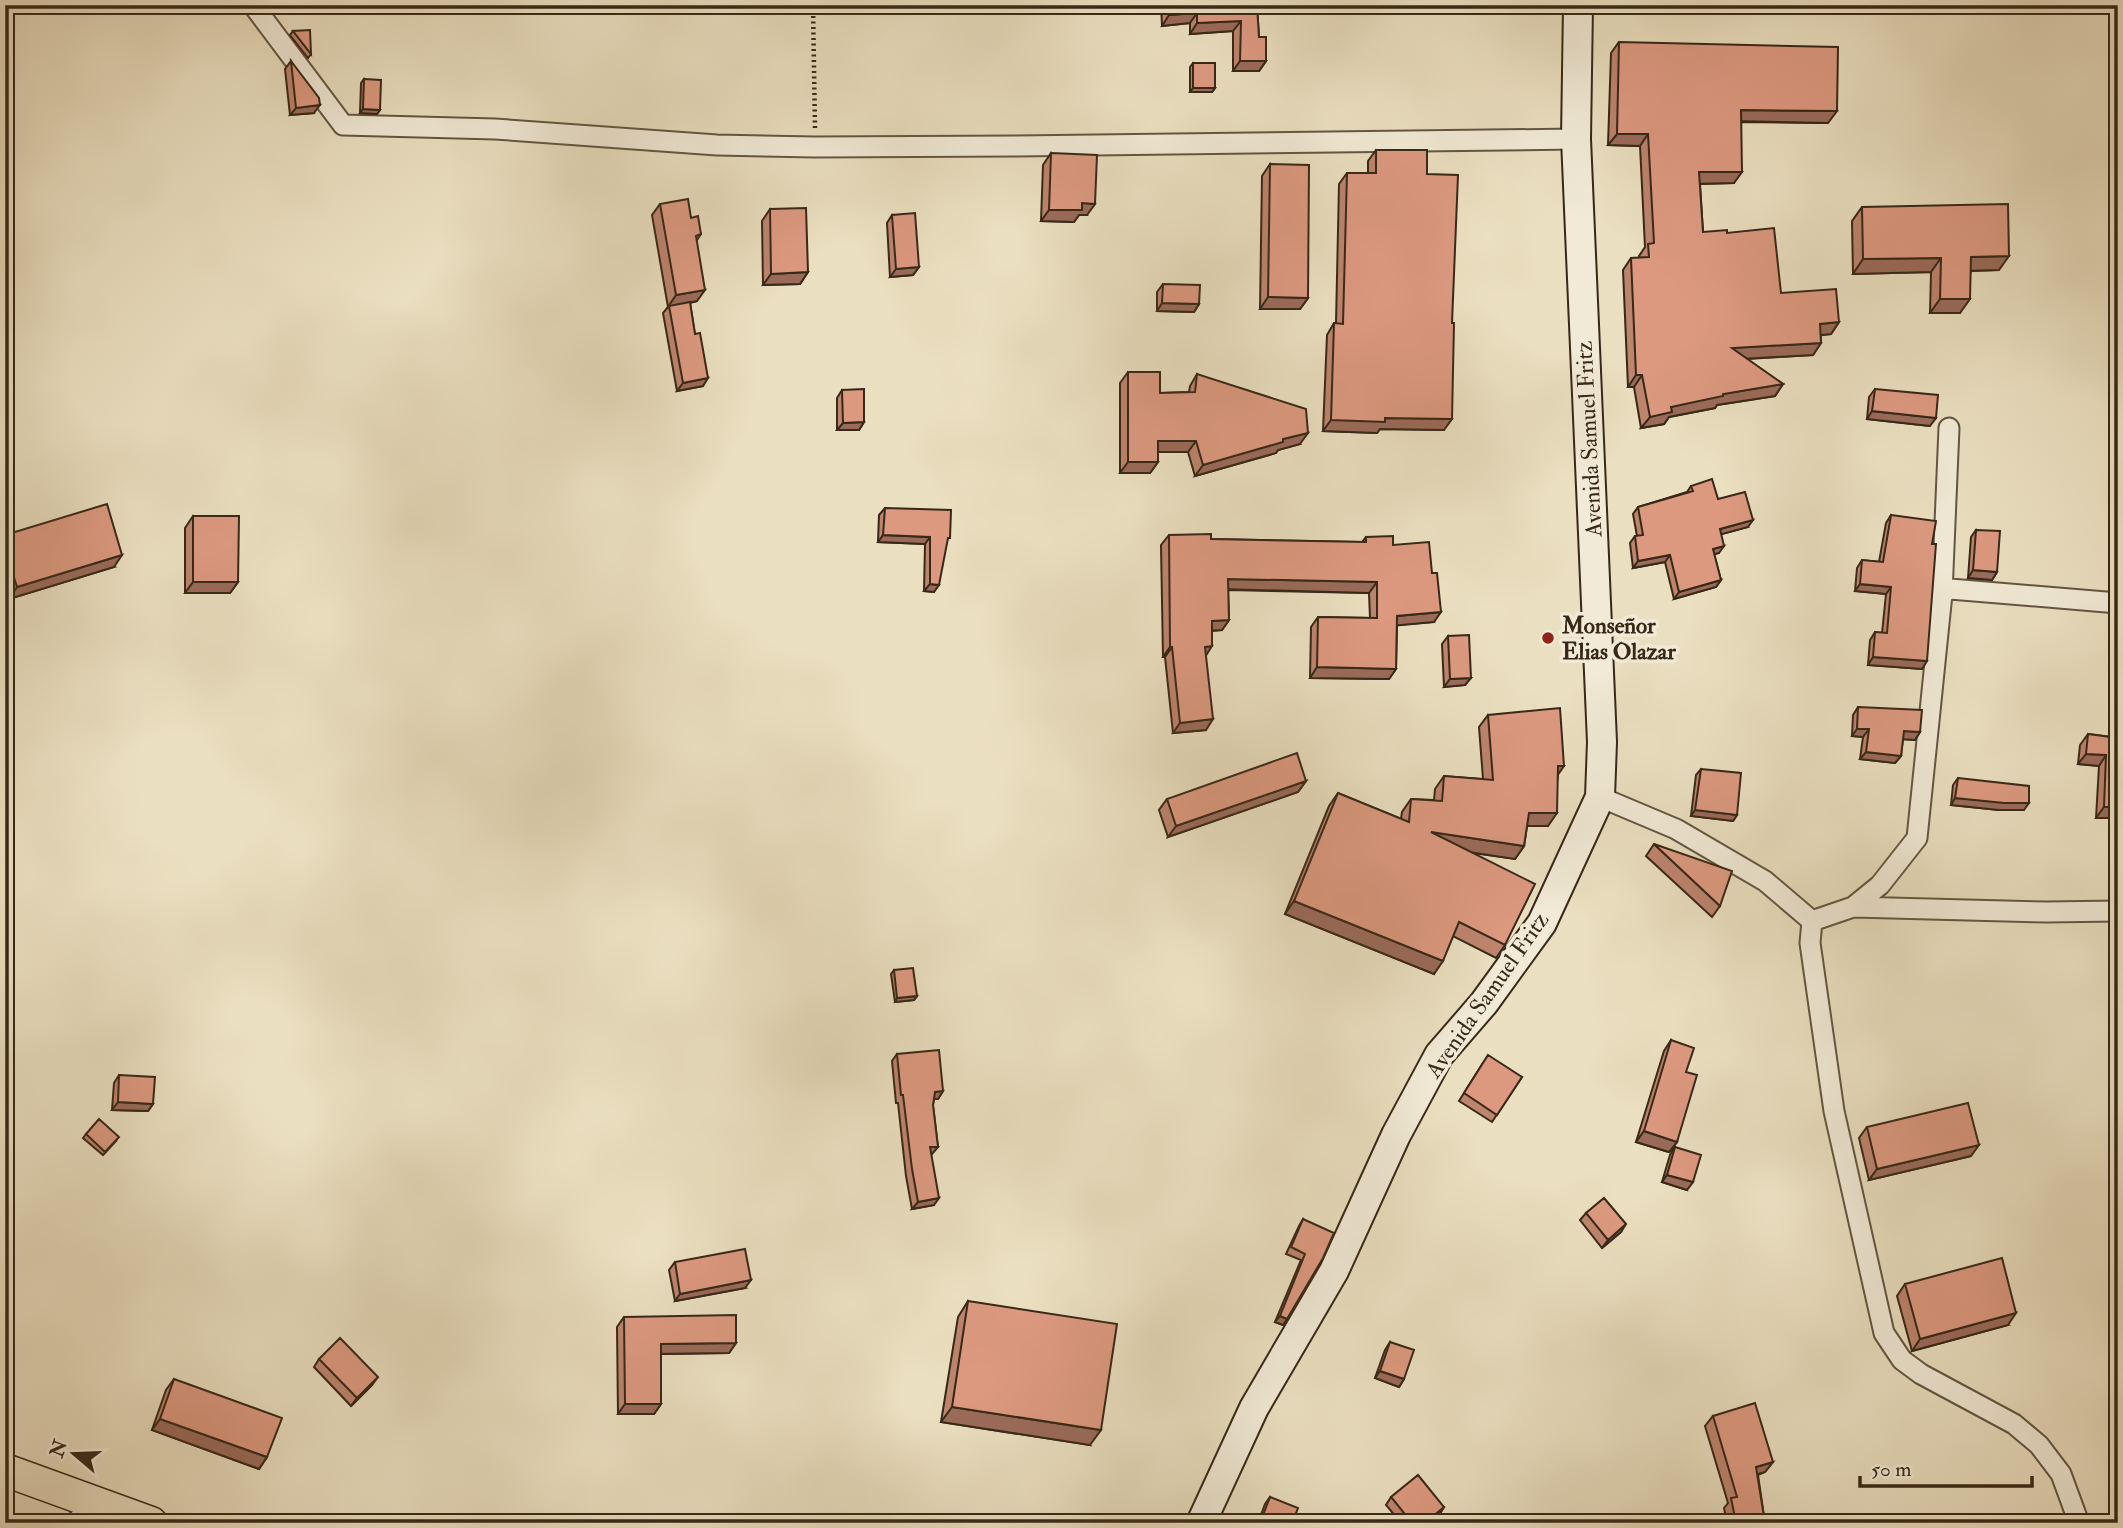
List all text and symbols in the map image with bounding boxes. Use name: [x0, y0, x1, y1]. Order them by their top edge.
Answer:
street label: Avenida Samuel Fritz: [1569, 340, 1609, 539]
place label: Monseñor Elias Olazar: [1561, 611, 1676, 666]
marker: Monseñor Elias Olazar: [1540, 630, 1556, 646]
street label: Avenida Samuel Fritz: [1418, 906, 1555, 1084]
north arrow: [38, 1420, 108, 1490]
text: N: [44, 1436, 73, 1462]
scale bar: [1860, 1444, 2032, 1488]
text: 50 m: [1871, 1456, 1912, 1483]

